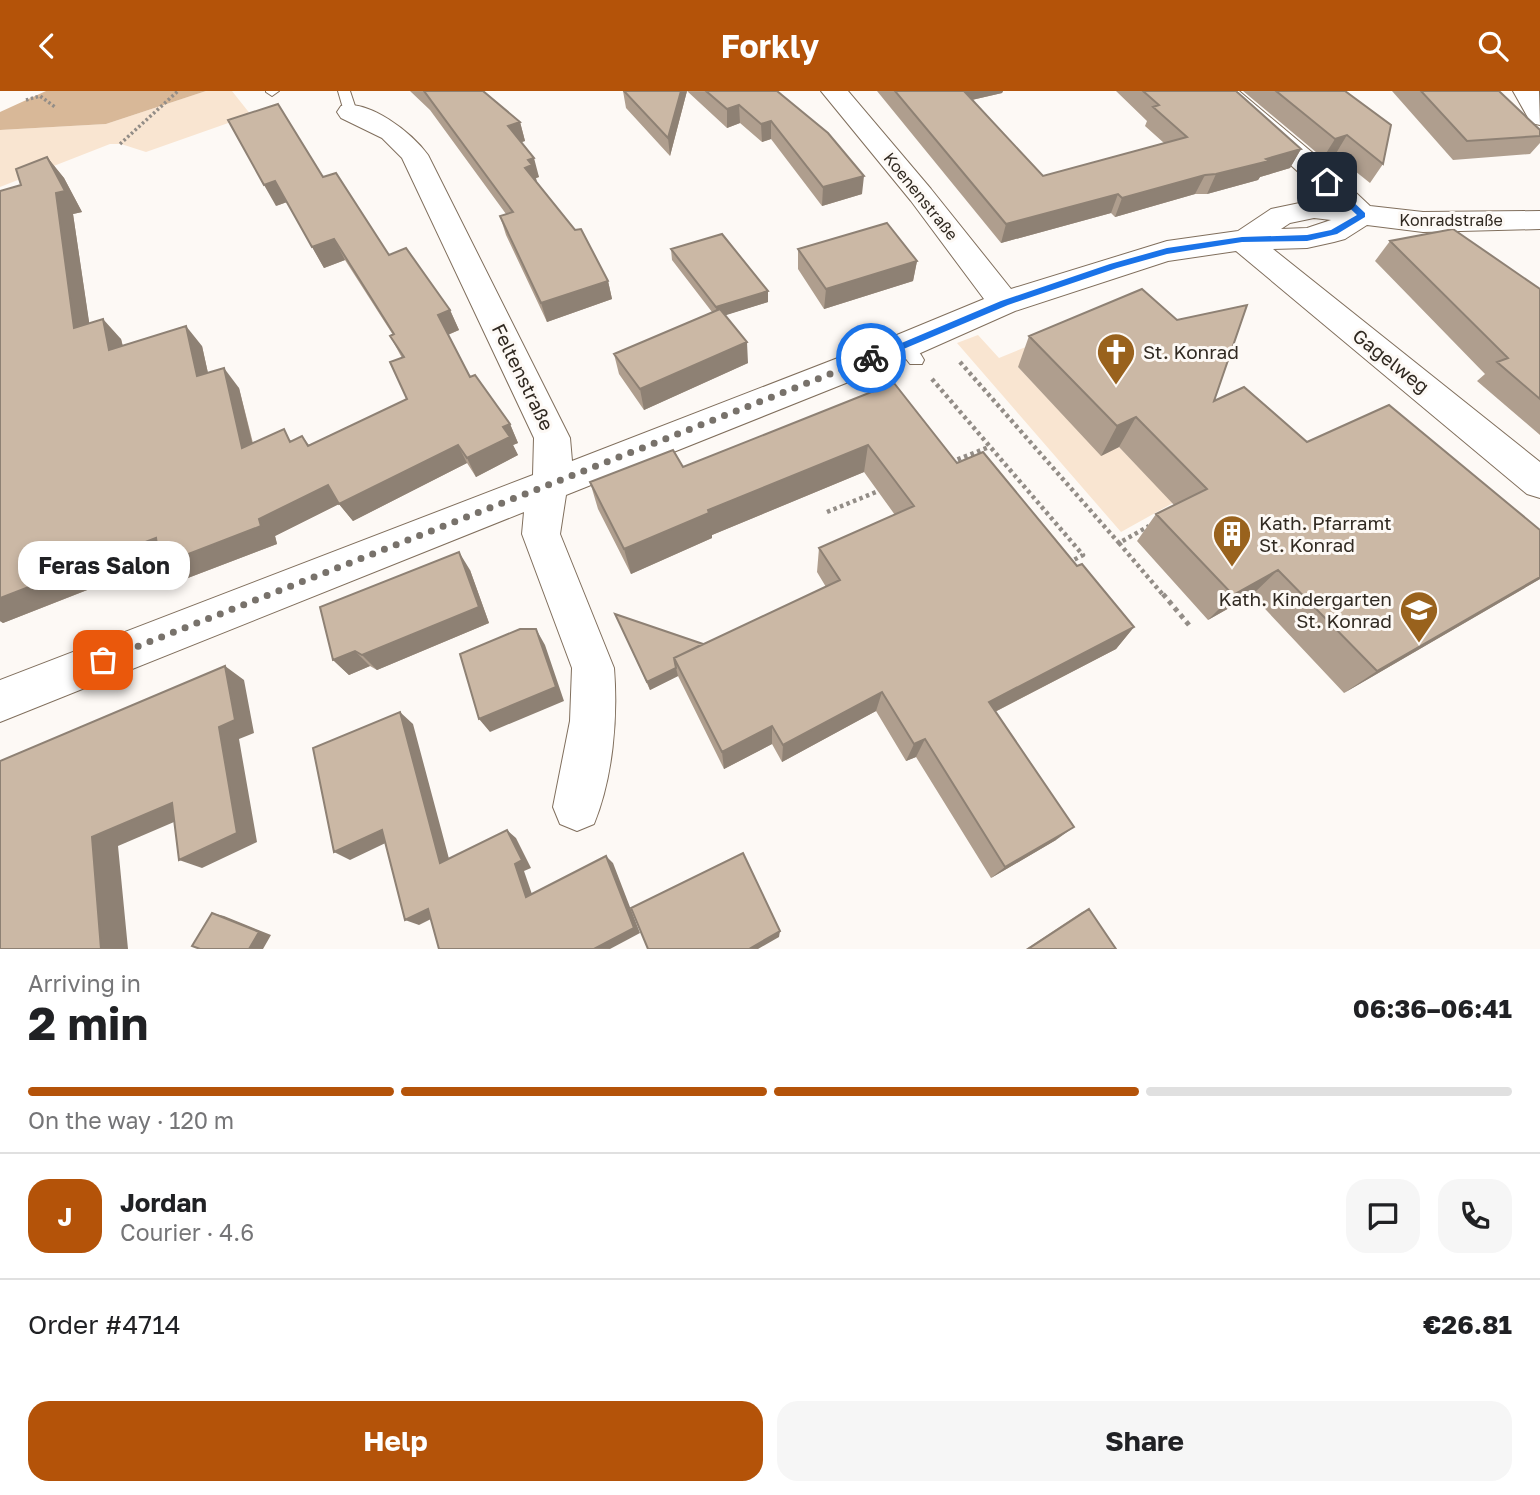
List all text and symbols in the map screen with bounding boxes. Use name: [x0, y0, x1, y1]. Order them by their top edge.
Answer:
icon: back: [28, 27, 66, 65]
text: Forkly: [721, 27, 819, 65]
icon: search: [1474, 27, 1512, 65]
street label: Koenenstraße: [880, 148, 962, 244]
pin: [1297, 152, 1357, 212]
icon: home: [1308, 163, 1346, 201]
street label: Konradstraße: [1399, 210, 1503, 230]
street label: Feltenstraße: [488, 320, 559, 434]
courier: [836, 323, 906, 393]
street label: Gagelweg: [1349, 324, 1434, 398]
church icon: St. Konrad: [1095, 331, 1137, 386]
icon: bike: [852, 339, 890, 377]
place label: St. Konrad: [1143, 340, 1239, 363]
place label: Kath. Pfarramt St. Konrad: [1259, 511, 1392, 556]
building icon: Kath. Pfarramt St. Konrad: [1211, 513, 1253, 568]
callout: Feras Salon: [17, 541, 189, 590]
text: Feras Salon: [38, 551, 170, 579]
place label: Kath. Kindergarten St. Konrad: [1218, 587, 1392, 632]
school or university icon: Kath. Kindergarten St. Konrad: [1398, 589, 1440, 644]
pin: [73, 630, 133, 690]
icon: bag: [84, 641, 122, 679]
text: Arriving in: [28, 969, 141, 997]
text: 06:36–06:41: [1353, 993, 1512, 1024]
text: 2 min: [28, 995, 148, 1050]
text: On the way · 120 m: [28, 1106, 234, 1134]
button: chat: [1346, 1179, 1420, 1253]
button: phone: [1438, 1179, 1512, 1253]
text: Jordan: [120, 1187, 207, 1218]
text: J: [58, 1201, 72, 1232]
text: Courier · 4.6: [120, 1218, 254, 1246]
text: Order #4714: [28, 1309, 181, 1340]
text: €26.81: [1423, 1309, 1512, 1340]
button: Help: [28, 1401, 763, 1481]
button: Share: [777, 1401, 1512, 1481]

